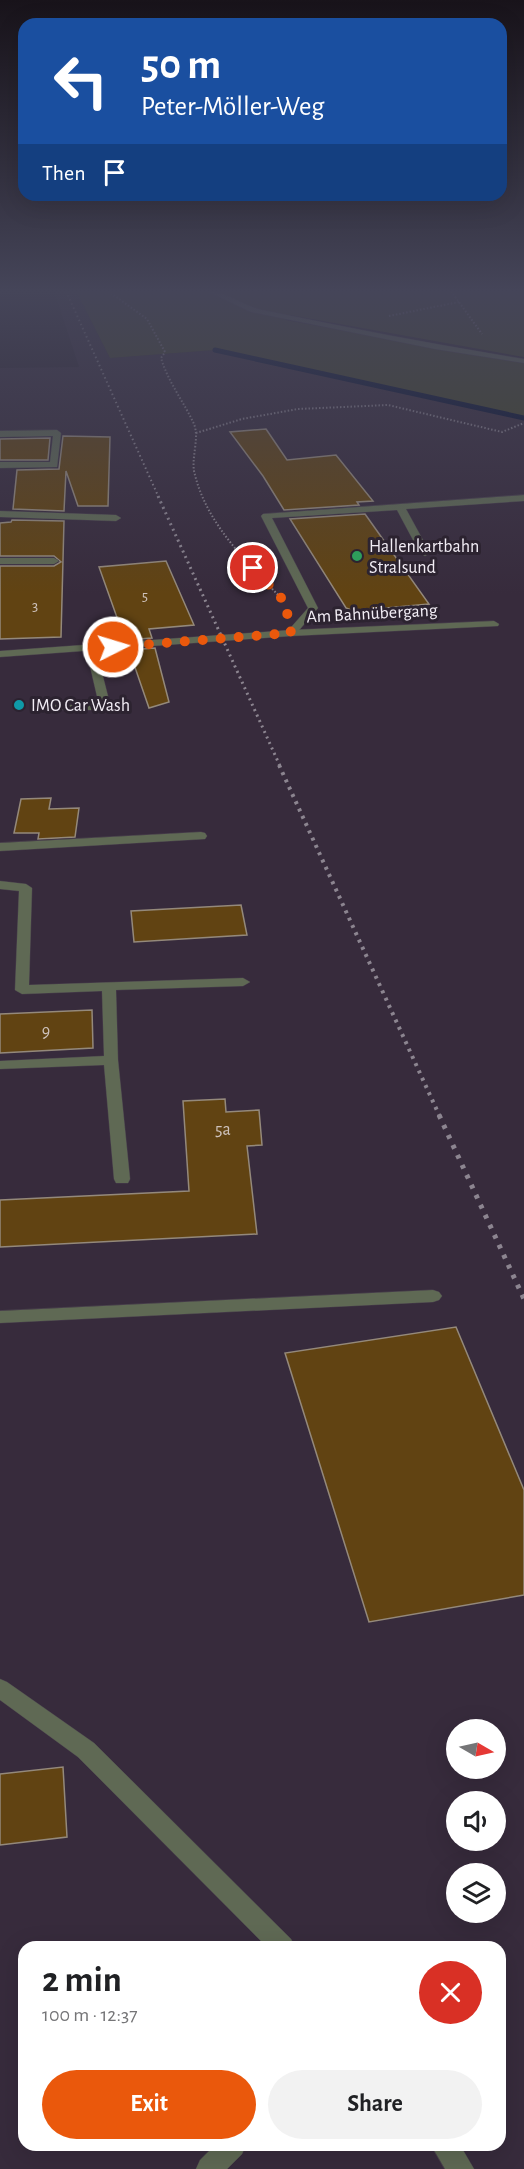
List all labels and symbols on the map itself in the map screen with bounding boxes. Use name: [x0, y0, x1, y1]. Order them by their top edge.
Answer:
place label: Hallenkartbahn Stralsund: [369, 538, 479, 577]
pin: [227, 542, 278, 593]
marker: Hallenkartbahn Stralsund: [350, 549, 364, 563]
house number: 5: [142, 589, 148, 604]
house number: 3: [32, 599, 38, 614]
street label: Am Bahnübergang: [306, 602, 438, 626]
position arrow: [81, 615, 145, 679]
place label: IMO Car Wash: [31, 697, 130, 715]
marker: IMO Car Wash: [12, 698, 26, 712]
house number: 9: [42, 1023, 50, 1041]
house number: 5a: [215, 1121, 231, 1139]
north arrow: [446, 1719, 506, 1779]

